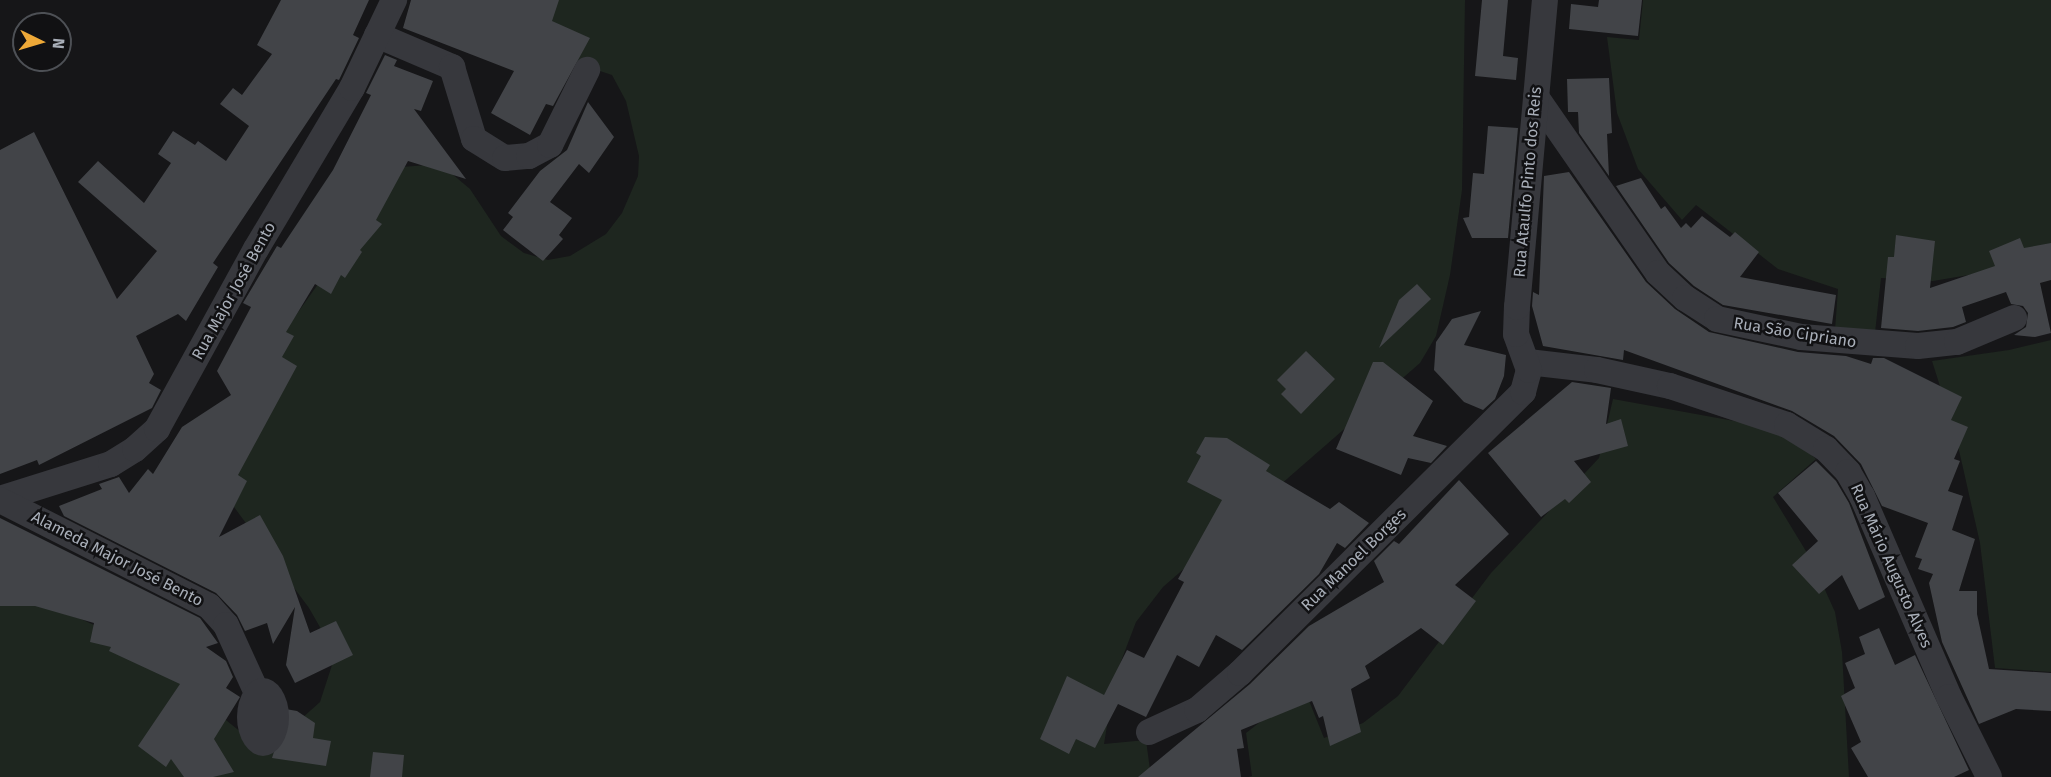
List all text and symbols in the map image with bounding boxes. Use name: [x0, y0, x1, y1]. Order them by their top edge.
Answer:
north arrow: [12, 12, 72, 72]
text: N: [49, 37, 68, 50]
street label: Rua Ataulfo Pinto dos Reis: [1510, 86, 1546, 278]
street label: Rua Major José Bento: [188, 219, 280, 363]
street label: Rua São Cipriano: [1732, 314, 1858, 352]
street label: Rua Mário Augusto Alves: [1846, 481, 1936, 651]
street label: Rua Manoel Borges: [1297, 505, 1411, 615]
street label: Alameda Major José Bento: [28, 507, 206, 611]

